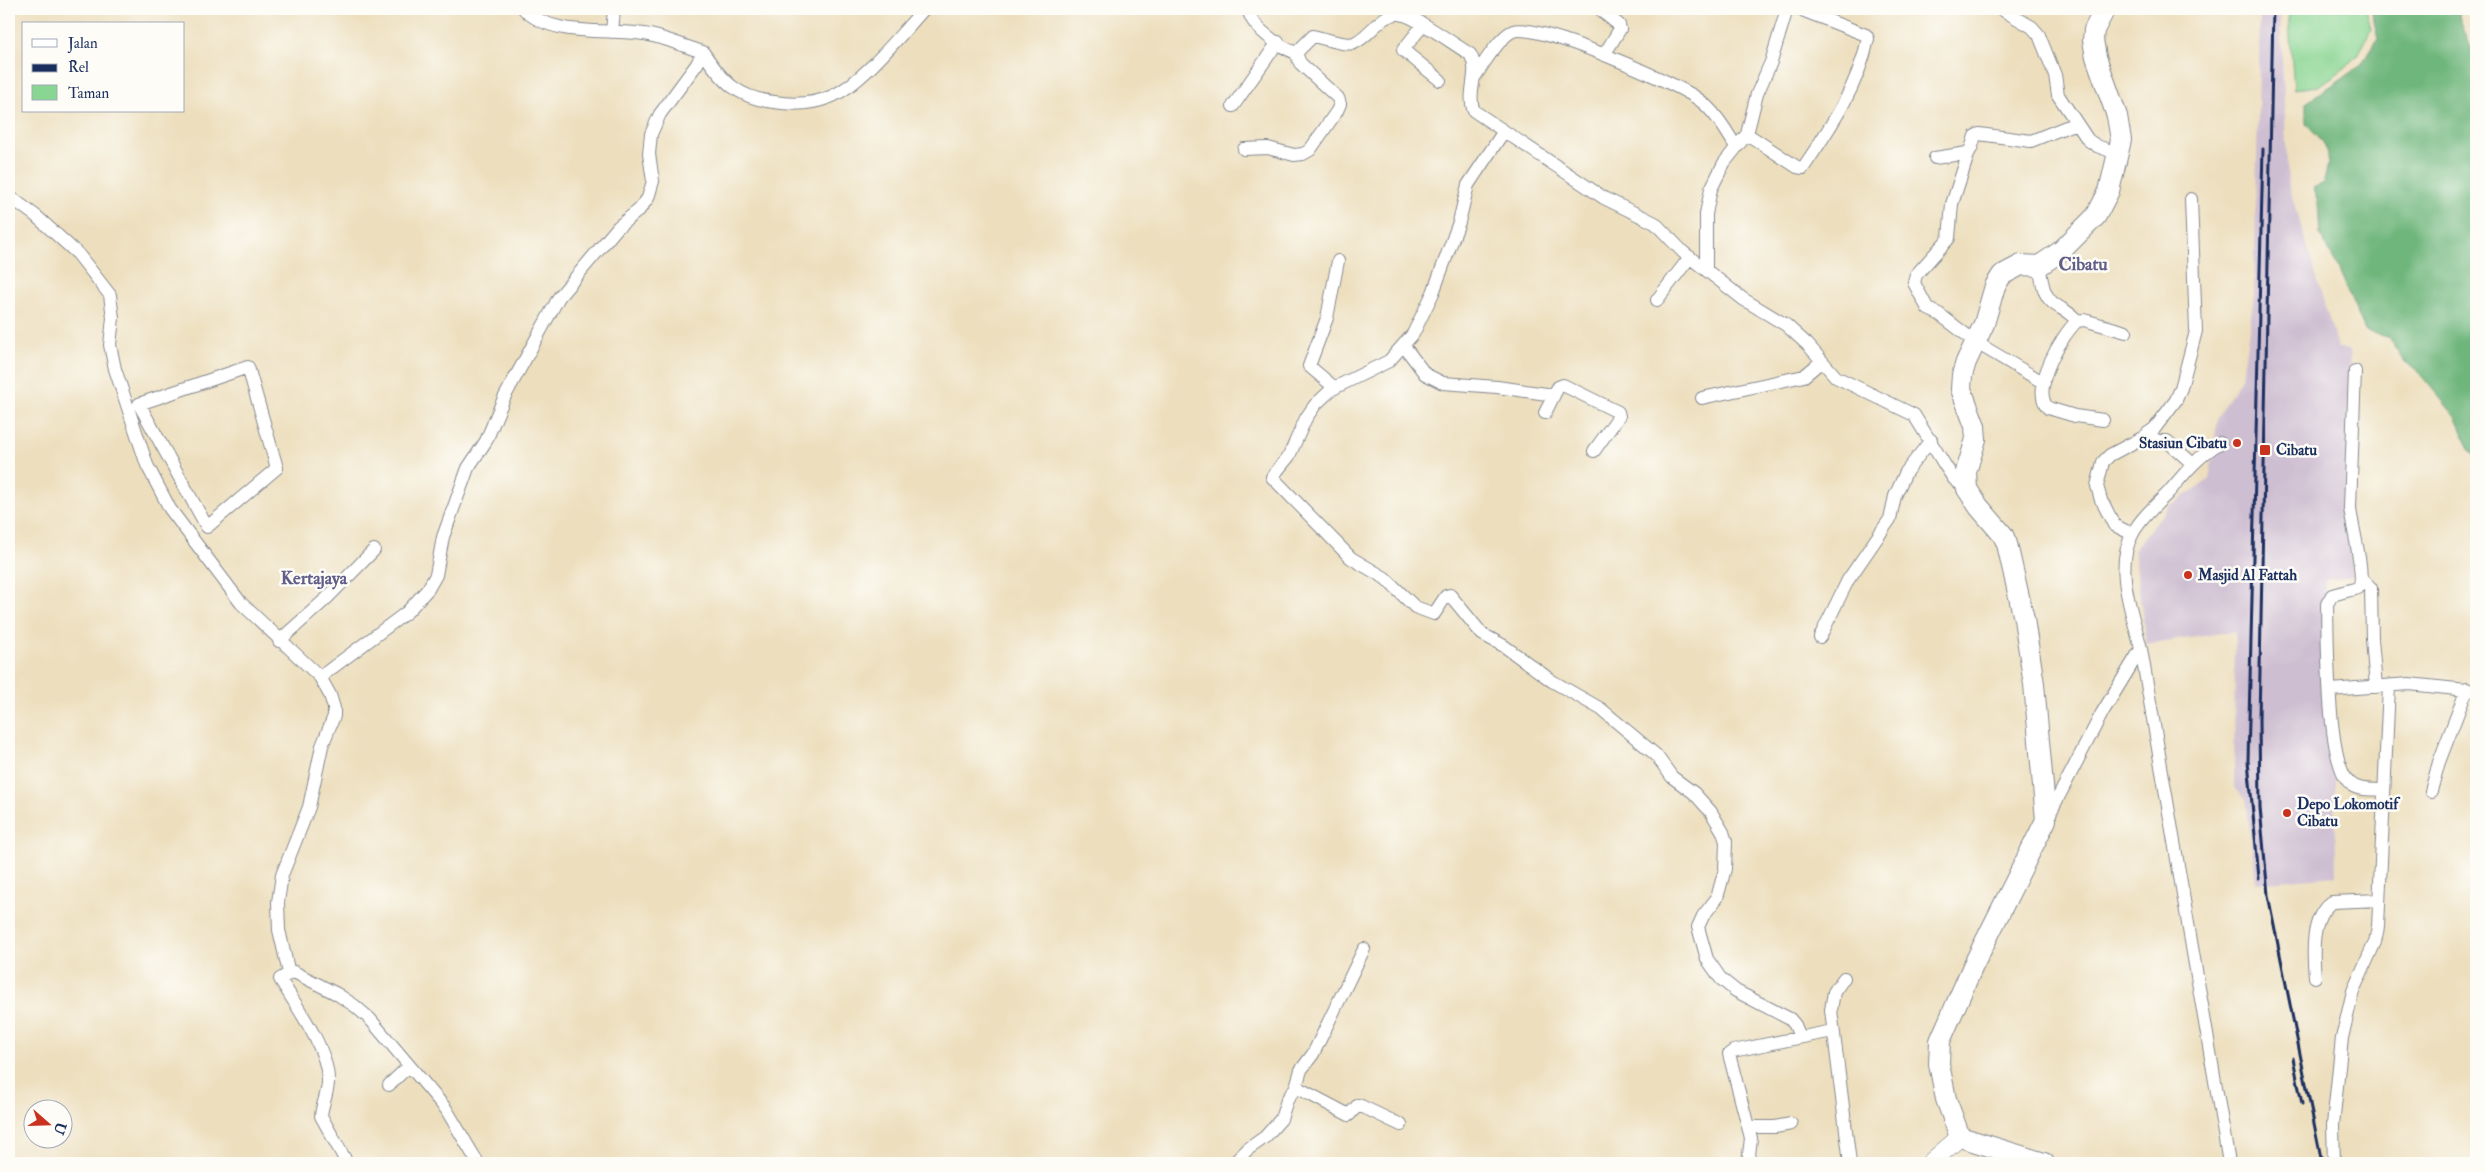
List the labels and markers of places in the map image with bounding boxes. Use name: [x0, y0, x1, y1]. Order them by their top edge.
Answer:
place label: Stasiun Cibatu: [2139, 434, 2227, 453]
marker: Stasiun Cibatu: [2231, 437, 2243, 449]
place label: Cibatu: [2276, 441, 2317, 460]
marker: Cibatu: [2258, 443, 2272, 457]
place label: Masjid Al Fattah: [2197, 566, 2297, 585]
marker: Masjid Al Fattah: [2182, 569, 2194, 581]
place label: Depo Lokomotif Cibatu: [2297, 795, 2401, 831]
marker: Depo Lokomotif Cibatu: [2281, 807, 2293, 819]

